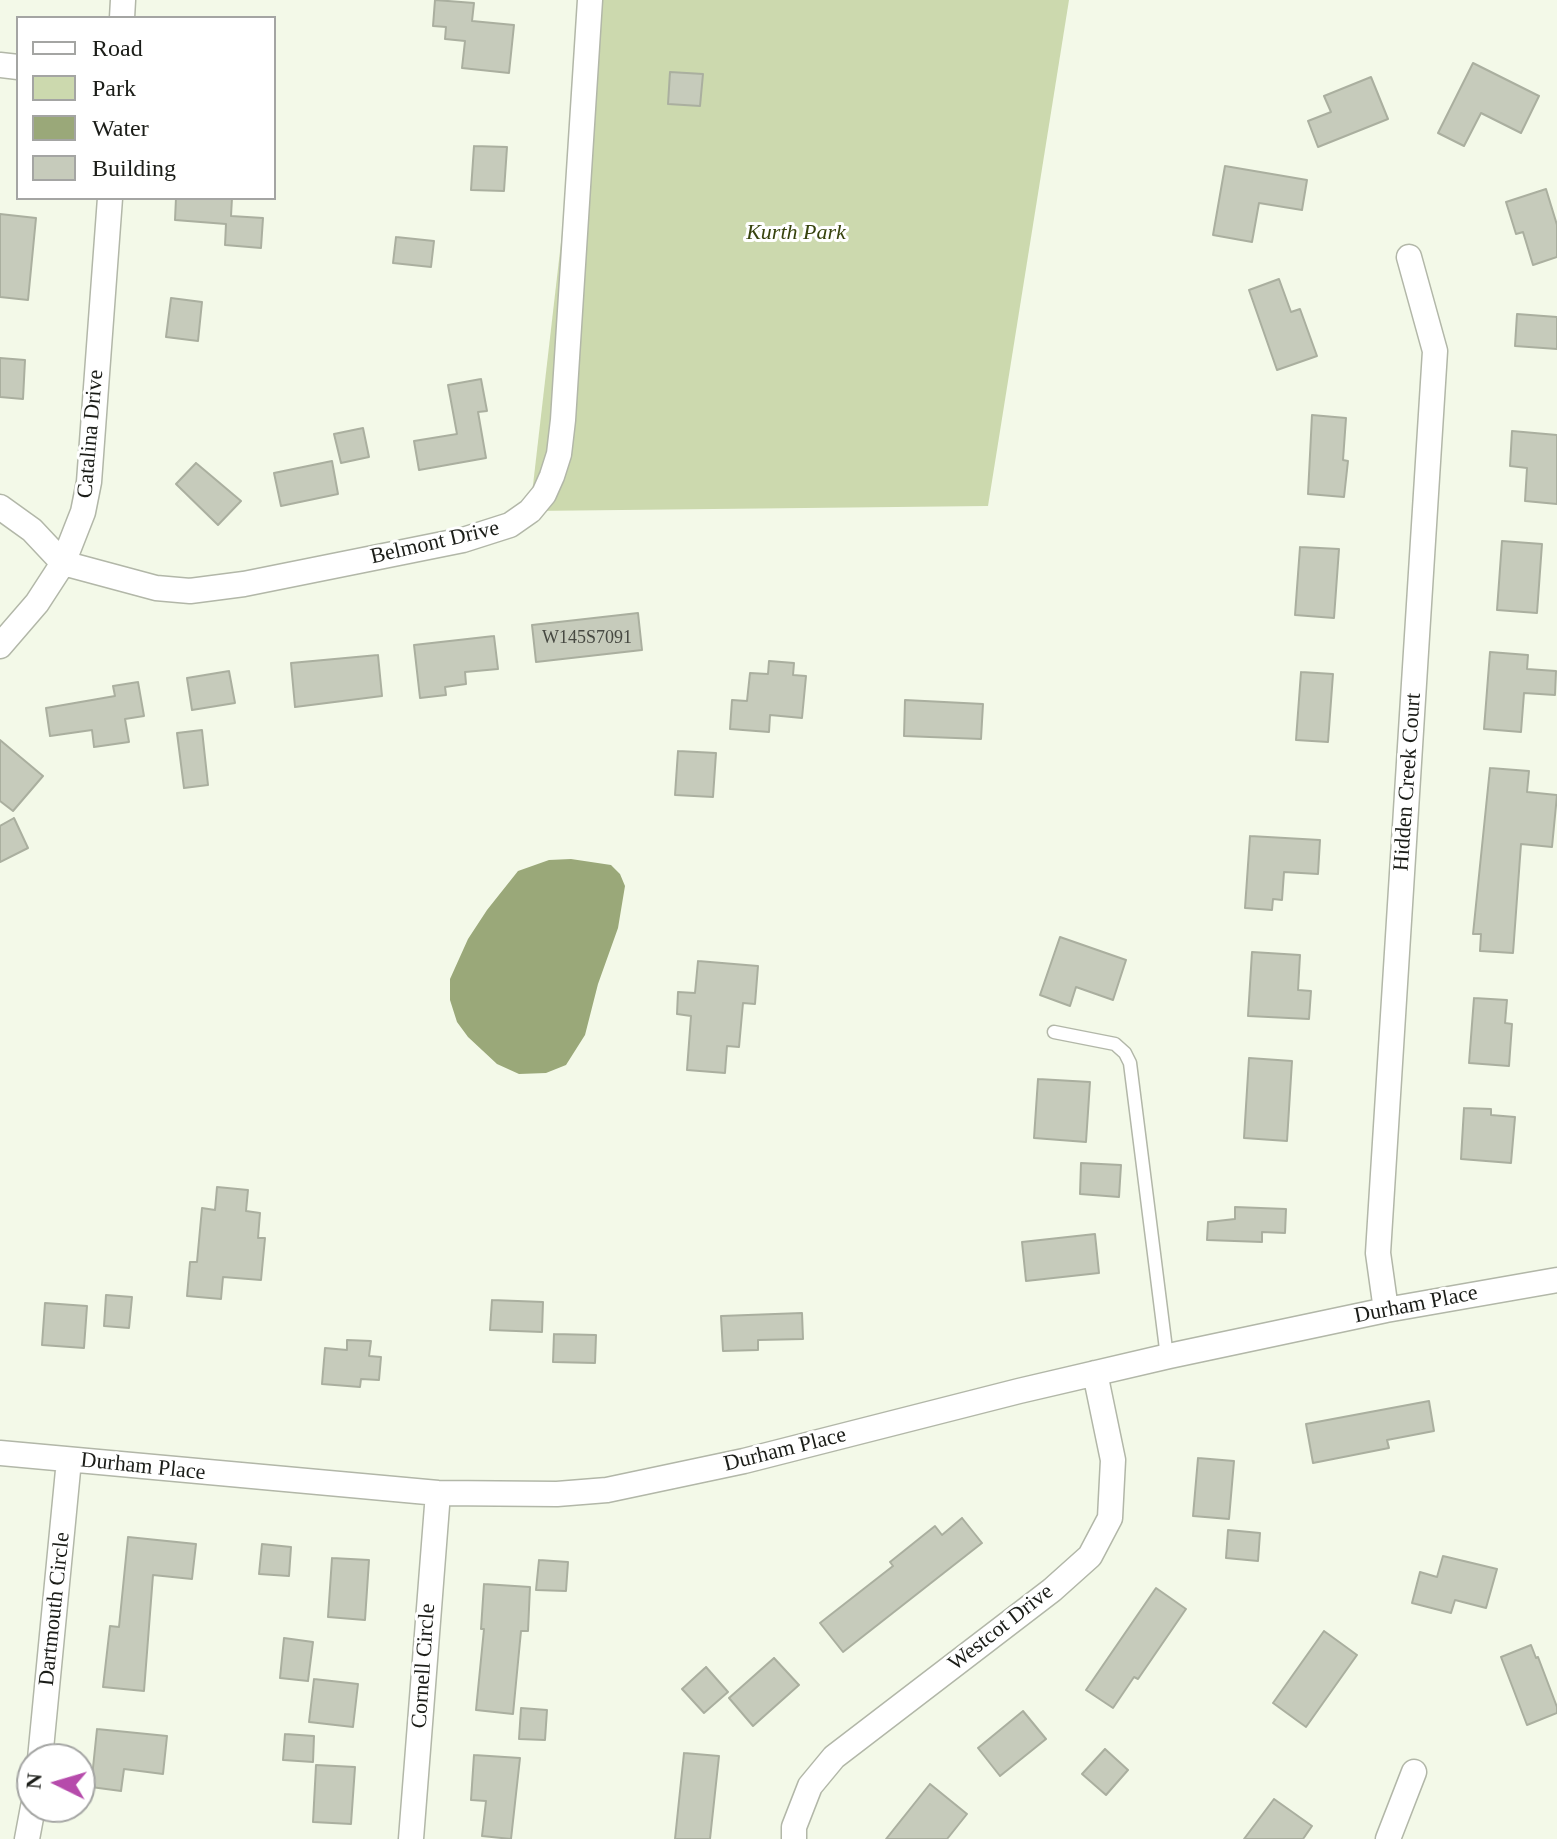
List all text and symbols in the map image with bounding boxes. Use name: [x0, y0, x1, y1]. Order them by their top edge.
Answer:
legend: [16, 16, 276, 200]
text: Road: [92, 35, 143, 61]
text: Park: [92, 75, 136, 101]
text: Water: [92, 115, 149, 141]
text: Building: [92, 155, 176, 181]
park label: Kurth Park: [746, 220, 846, 246]
street label: Catalina Drive: [72, 369, 110, 499]
street label: Belmont Drive: [368, 515, 502, 571]
house number: W145S7091: [542, 627, 632, 649]
street label: Hidden Creek Court: [1389, 692, 1427, 872]
street label: Durham Place: [1352, 1280, 1480, 1330]
street label: Durham Place: [721, 1422, 849, 1478]
street label: Durham Place: [79, 1447, 207, 1487]
street label: Dartmouth Circle: [34, 1531, 76, 1687]
street label: Westcot Drive: [943, 1579, 1059, 1677]
street label: Cornell Circle: [406, 1603, 442, 1729]
north arrow: [16, 1743, 96, 1823]
text: N: [20, 1772, 47, 1790]

